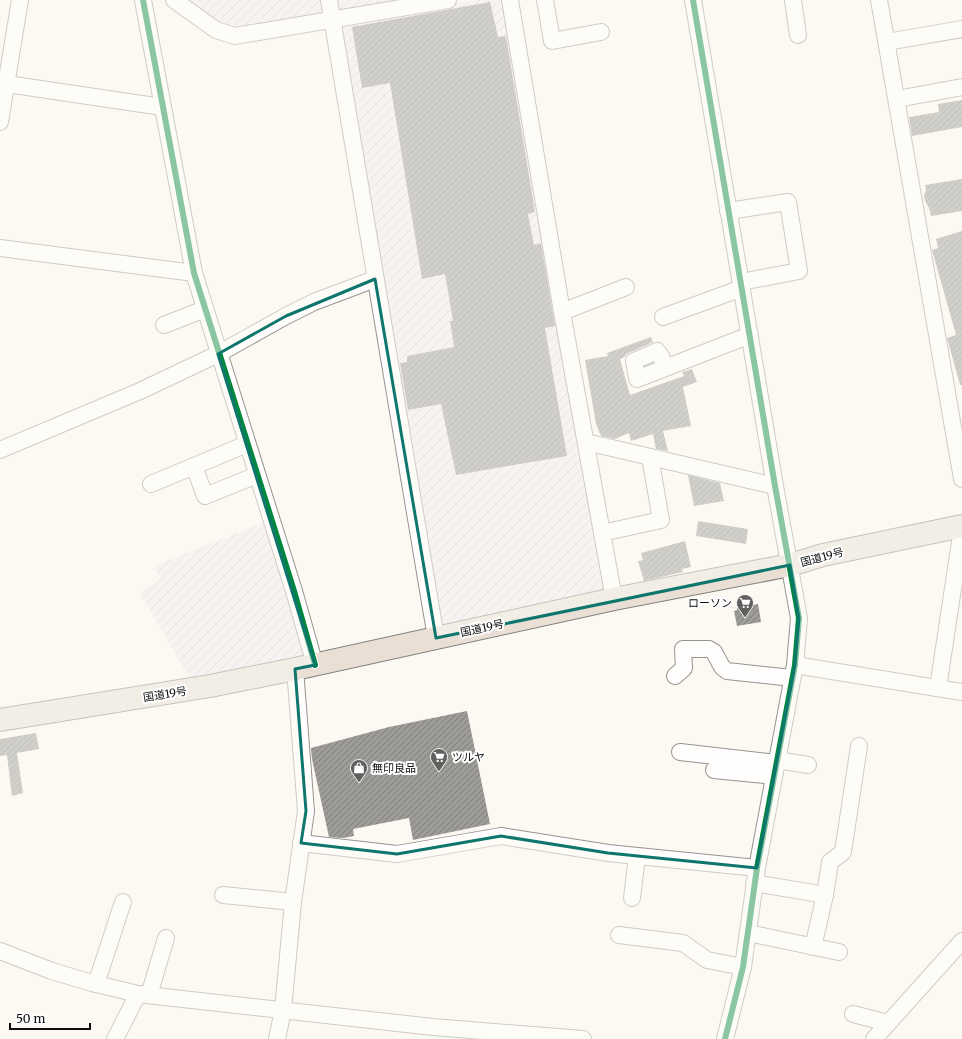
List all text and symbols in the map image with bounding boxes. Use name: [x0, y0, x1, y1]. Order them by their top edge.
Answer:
street label: 国道19号: [799, 545, 845, 569]
supermarket icon: ローソン: [735, 593, 755, 618]
place label: ローソン: [688, 596, 732, 610]
street label: 国道19号: [459, 617, 505, 639]
street label: 国道19号: [142, 684, 188, 704]
supermarket icon: ツルヤ: [429, 747, 449, 772]
place label: ツルヤ: [452, 750, 485, 764]
shop icon: 無印良品: [349, 758, 369, 783]
place label: 無印良品: [372, 761, 416, 775]
scale bar: [10, 1005, 90, 1031]
text: 50 m: [16, 1011, 45, 1026]

